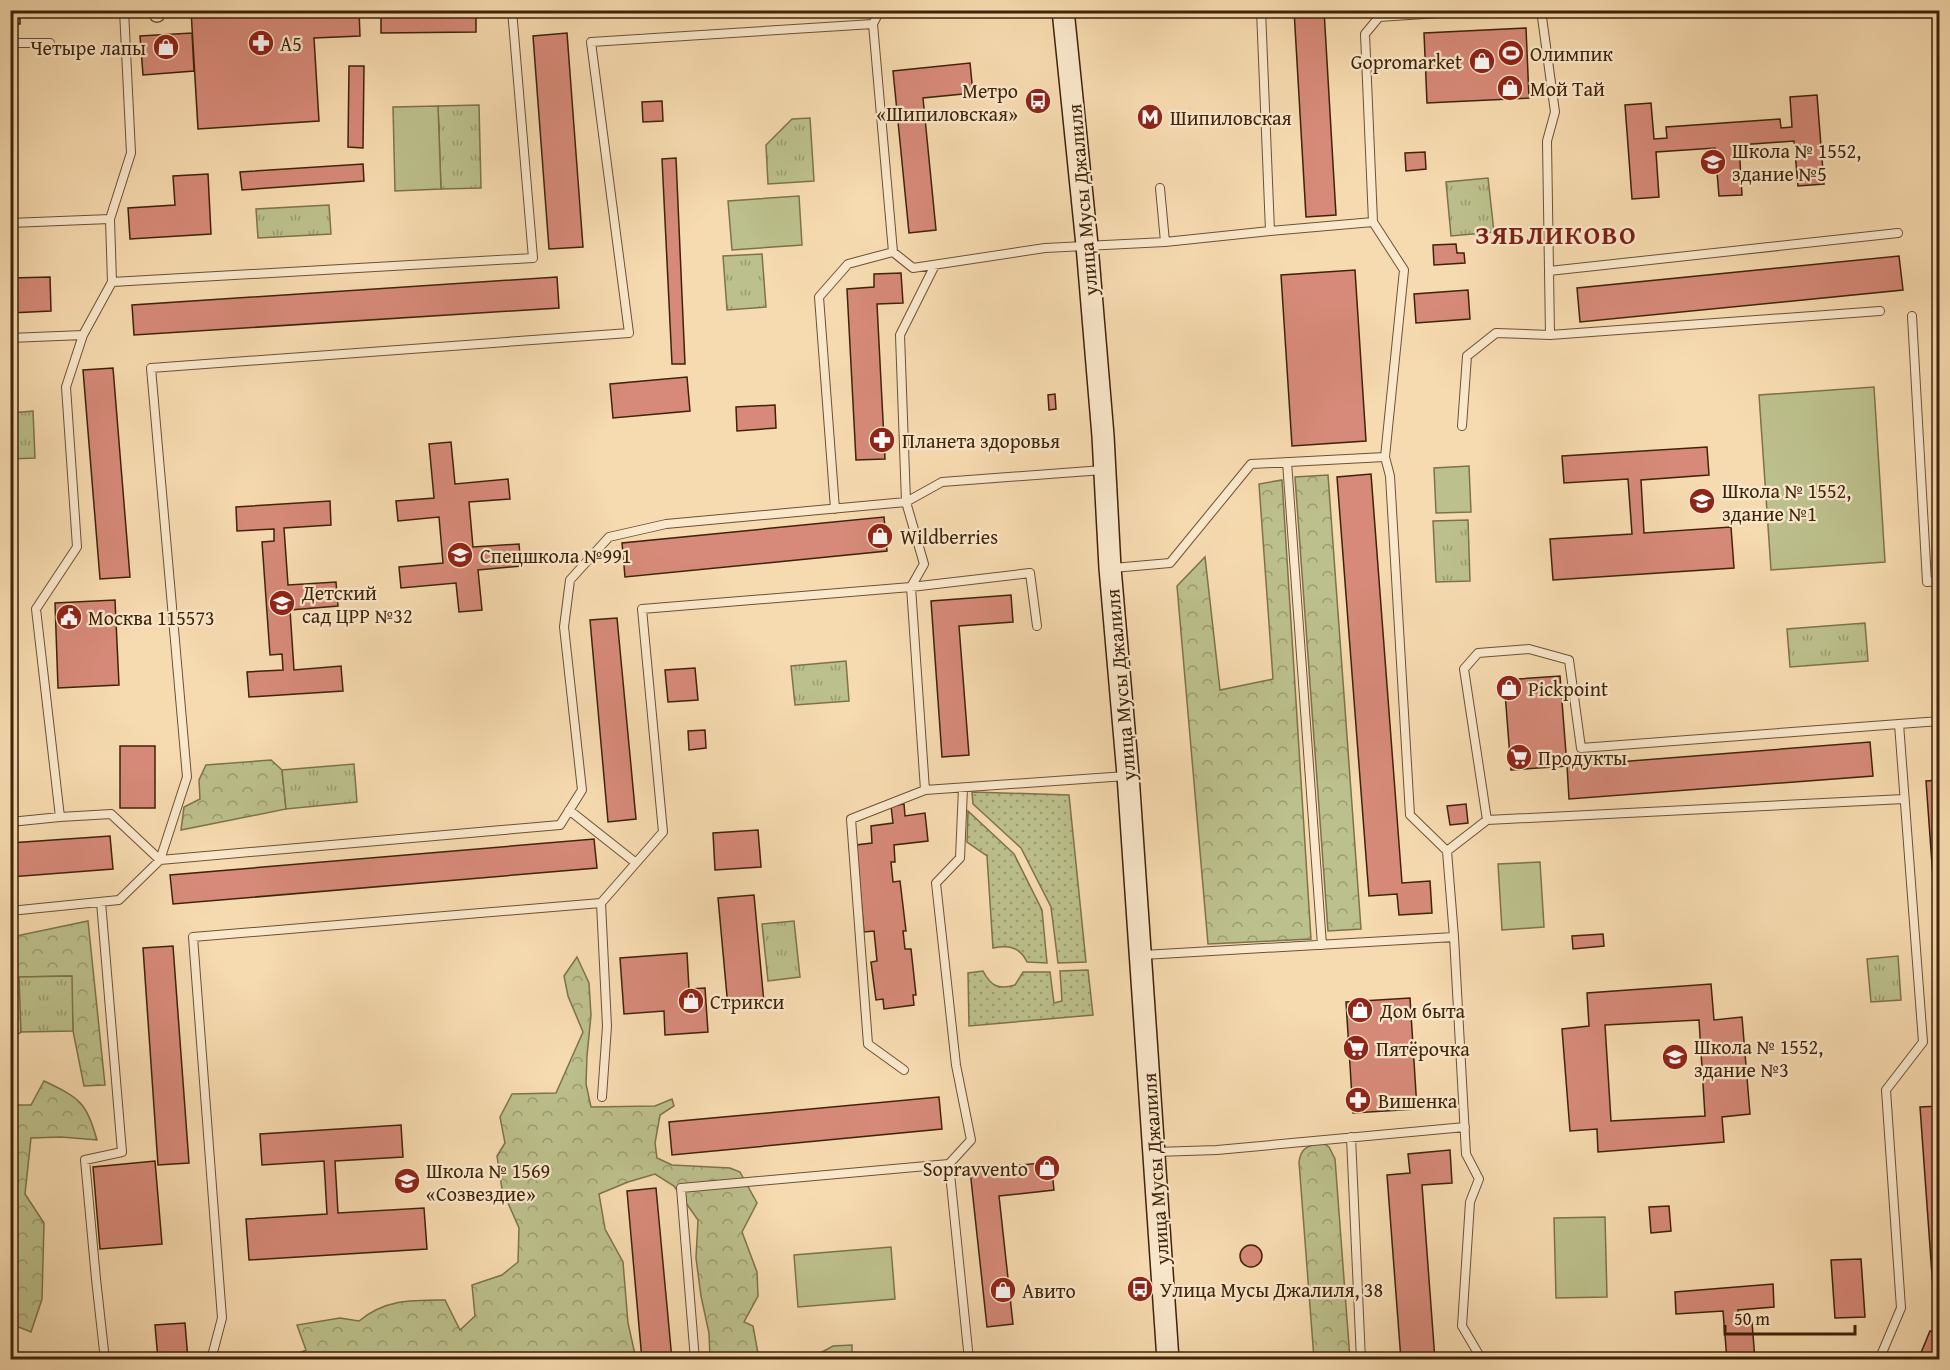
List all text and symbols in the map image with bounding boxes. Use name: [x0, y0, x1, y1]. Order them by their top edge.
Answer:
pharmacy icon: А5: [246, 28, 276, 58]
place label: А5: [280, 29, 302, 58]
shop icon: Четыре лапы: [151, 32, 181, 62]
place label: Четыре лапы: [30, 33, 146, 62]
sports icon: Олимпик: [1496, 38, 1526, 68]
place label: Олимпик: [1530, 39, 1614, 68]
shop icon: Gopromarket: [1467, 46, 1497, 76]
place label: Gopromarket: [1351, 47, 1462, 76]
shop icon: Мой Тай: [1495, 73, 1525, 103]
place label: Мой Тай: [1530, 74, 1605, 103]
place label: Метро «Шипиловская»: [876, 76, 1018, 128]
bus stop icon: Метро «Шипиловская»: [1023, 86, 1053, 116]
metro station icon: Шипиловская: [1135, 102, 1165, 132]
street label: улица Мусы Джалиля: [1059, 103, 1105, 298]
place label: Шипиловская: [1170, 103, 1292, 132]
place label: Школа № 1552, здание №5: [1732, 136, 1861, 188]
school or university icon: Школа № 1552, здание №5: [1698, 147, 1728, 177]
district label: ЗЯБЛИКОВО: [1475, 215, 1637, 254]
pharmacy icon: Планета здоровья: [867, 425, 897, 455]
place label: Планета здоровья: [902, 426, 1060, 455]
place label: Школа № 1552, здание №1: [1722, 476, 1851, 528]
school or university icon: Школа № 1552, здание №1: [1687, 486, 1717, 516]
shop icon: Wildberries: [865, 521, 895, 551]
place label: Wildberries: [900, 522, 998, 551]
school or university icon: Спецшкола №991: [445, 540, 475, 570]
place label: Спецшкола №991: [480, 541, 631, 570]
place label: Детский сад ЦРР №32: [301, 578, 413, 630]
school or university icon: Детский сад ЦРР №32: [267, 588, 297, 618]
street label: улица Мусы Джалиля: [1097, 588, 1143, 783]
public building icon: Москва 115573: [54, 602, 84, 632]
place label: Москва 115573: [88, 603, 215, 632]
shop icon: Pickpoint: [1494, 673, 1524, 703]
place label: Pickpoint: [1528, 674, 1608, 703]
supermarket icon: Продукты: [1504, 742, 1534, 772]
place label: Продукты: [1538, 743, 1627, 772]
shop icon: Стрикси: [676, 986, 706, 1016]
place label: Стрикси: [710, 987, 785, 1016]
shop icon: Дом быта: [1345, 995, 1375, 1025]
place label: Дом быта: [1379, 996, 1466, 1025]
place label: Школа № 1552, здание №3: [1694, 1032, 1823, 1084]
supermarket icon: Пятёрочка: [1341, 1033, 1371, 1063]
place label: Пятёрочка: [1376, 1034, 1470, 1063]
school or university icon: Школа № 1552, здание №3: [1660, 1042, 1690, 1072]
street label: улица Мусы Джалиля: [1134, 1072, 1176, 1267]
pharmacy icon: Вишенка: [1343, 1085, 1373, 1115]
place label: Вишенка: [1378, 1086, 1458, 1115]
shop icon: Sopravvento: [1032, 1153, 1062, 1183]
place label: Sopravvento: [923, 1154, 1028, 1183]
place label: Школа № 1569 «Созвездие»: [426, 1156, 550, 1208]
school or university icon: Школа № 1569 «Созвездие»: [392, 1166, 422, 1196]
bus stop icon: Улица Мусы Джалиля, 38: [1125, 1274, 1155, 1304]
shop icon: Авито: [988, 1275, 1018, 1305]
place label: Улица Мусы Джалиля, 38: [1160, 1275, 1383, 1304]
place label: Авито: [1022, 1276, 1076, 1305]
scale bar: [1725, 1298, 1856, 1336]
text: 50 m: [1734, 1305, 1770, 1332]

